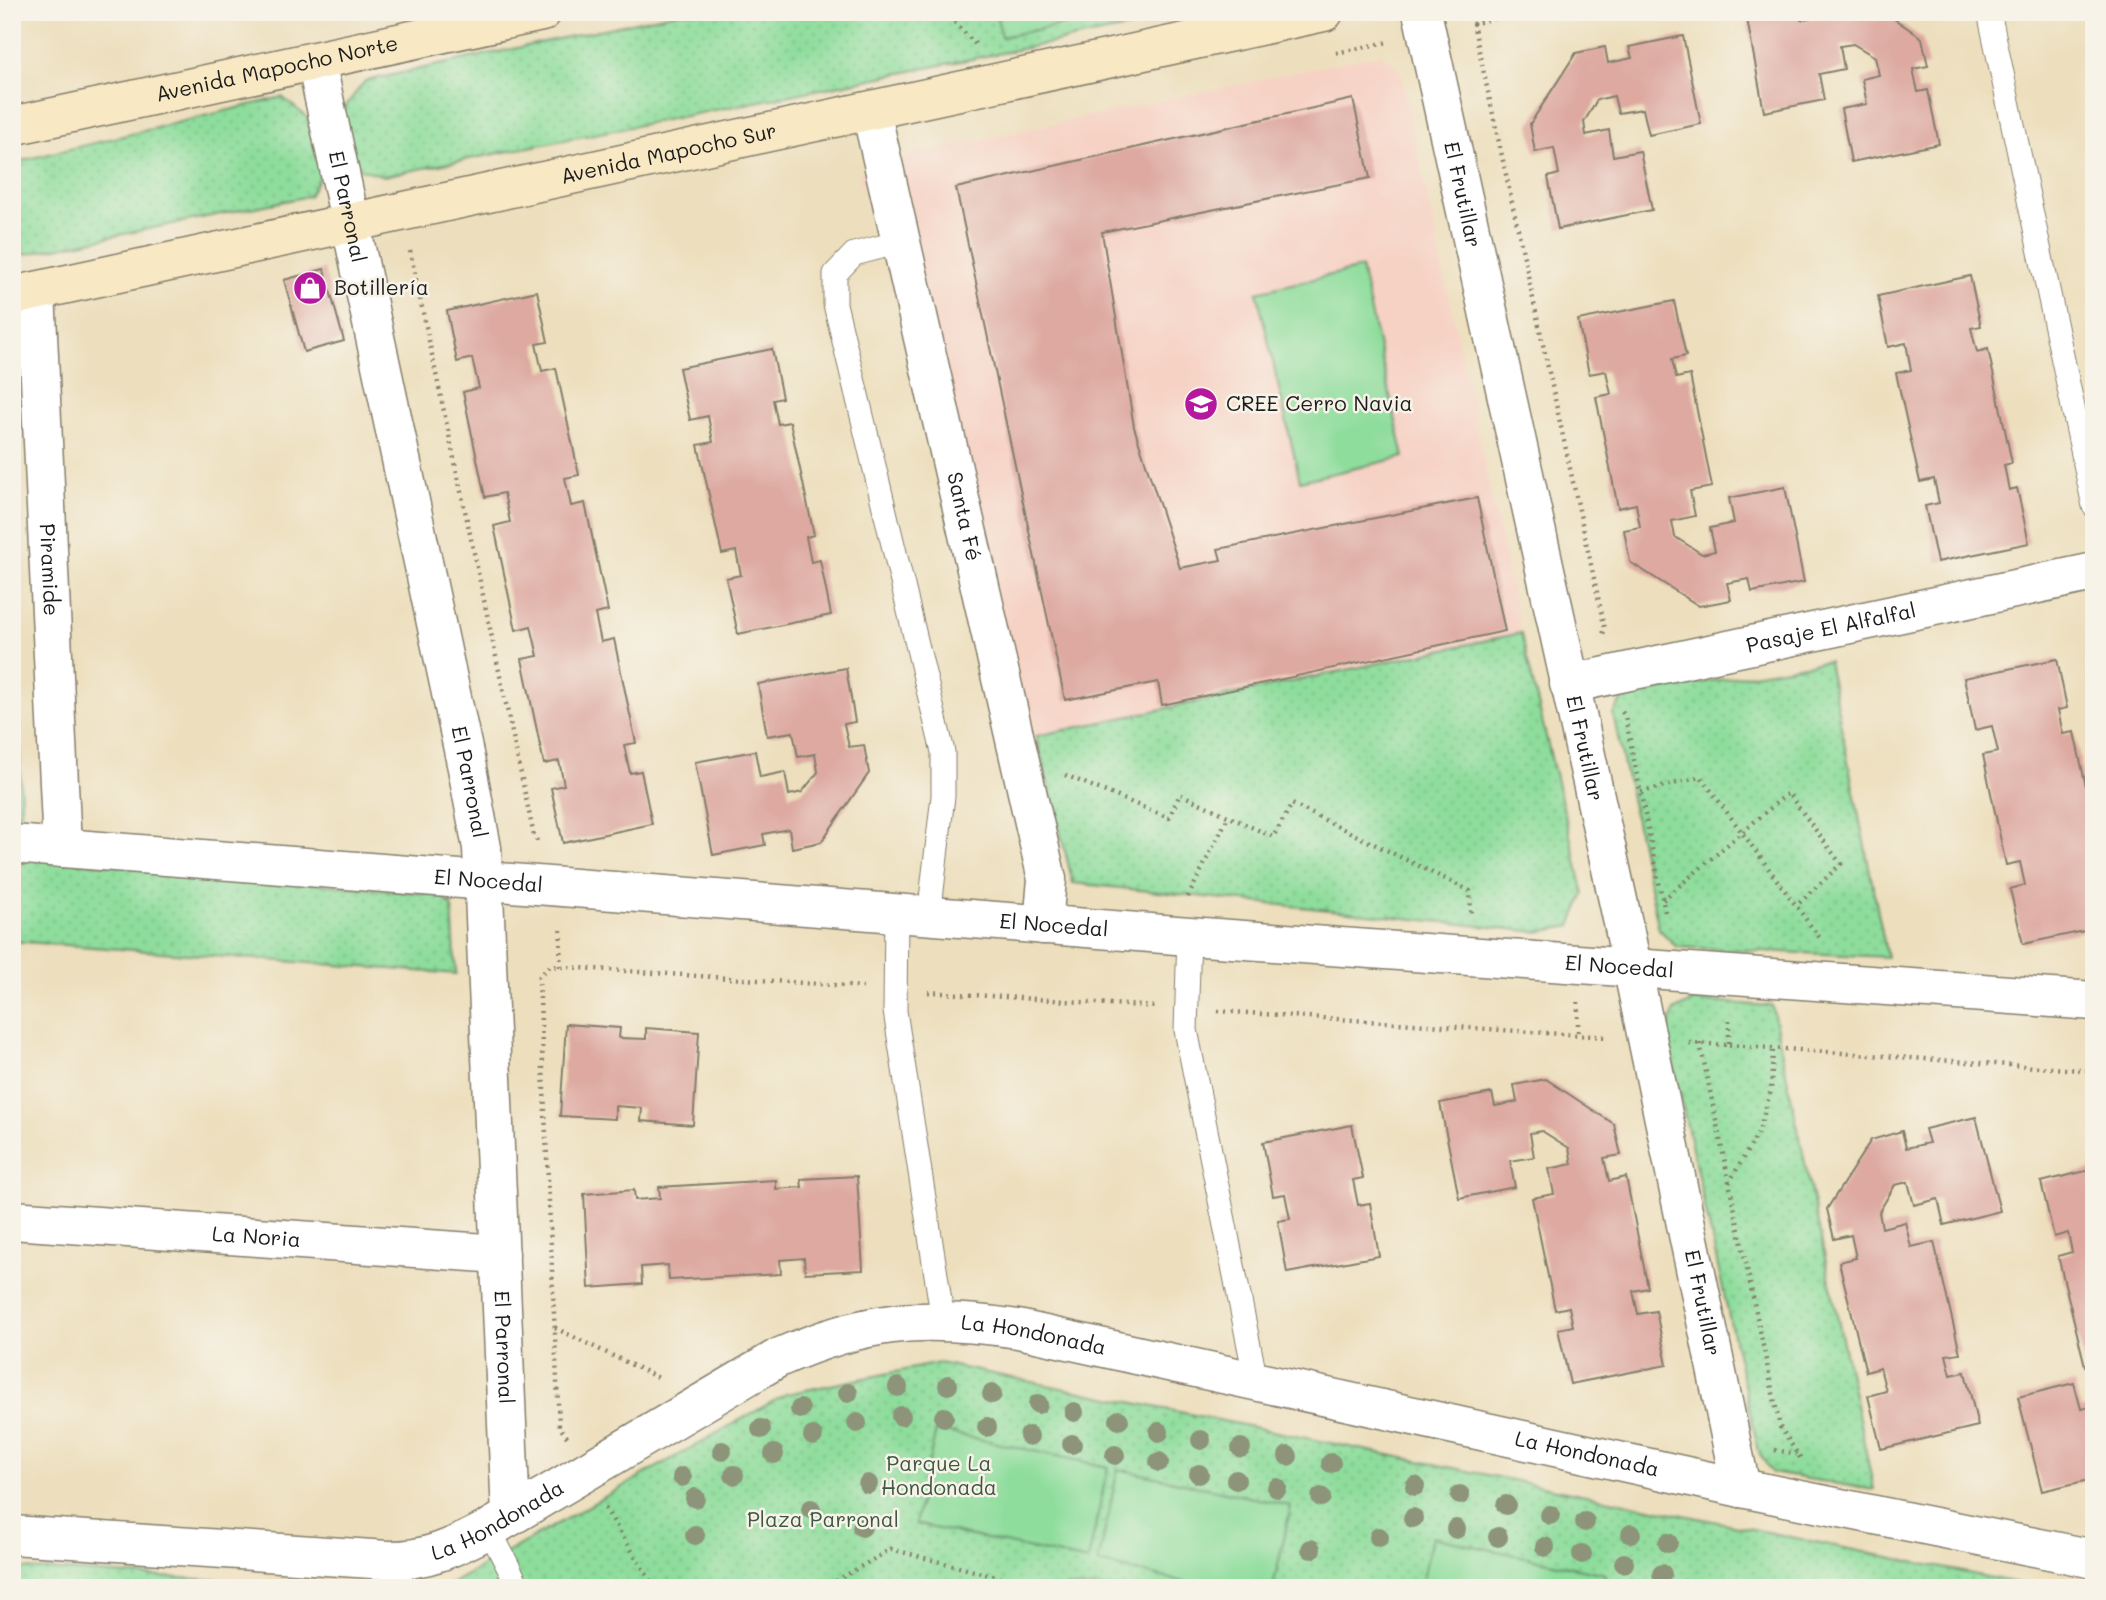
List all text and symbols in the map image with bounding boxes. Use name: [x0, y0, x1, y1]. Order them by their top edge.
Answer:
street label: Avenida Mapocho Norte: [153, 28, 400, 107]
street label: Avenida Mapocho Sur: [558, 116, 779, 189]
street label: El Frutillar: [1439, 139, 1489, 250]
street label: El Parronal: [324, 148, 374, 265]
shop icon: Botillería: [291, 269, 329, 307]
place label: Botillería: [334, 273, 429, 300]
school or university icon: CREE Cerro Navia: [1182, 385, 1220, 423]
place label: CREE Cerro Navia: [1226, 389, 1413, 416]
street label: Santa Fé: [942, 469, 989, 563]
street label: Piramide: [35, 523, 66, 616]
street label: Pasaje El Alfalfal: [1743, 595, 1918, 658]
street label: El Frutillar: [1561, 692, 1611, 803]
street label: El Parronal: [446, 723, 495, 840]
street label: El Nocedal: [433, 862, 544, 897]
street label: El Nocedal: [999, 906, 1109, 942]
street label: El Nocedal: [1564, 948, 1675, 983]
street label: La Noria: [211, 1219, 302, 1252]
street label: El Frutillar: [1680, 1247, 1728, 1358]
street label: El Parronal: [489, 1290, 521, 1404]
street label: La Hondonada: [960, 1308, 1109, 1360]
street label: La Hondonada: [1513, 1424, 1662, 1482]
park label: Parque La Hondonada: [881, 1449, 997, 1500]
street label: La Hondonada: [428, 1473, 568, 1566]
park label: Plaza Parronal: [747, 1505, 899, 1532]

